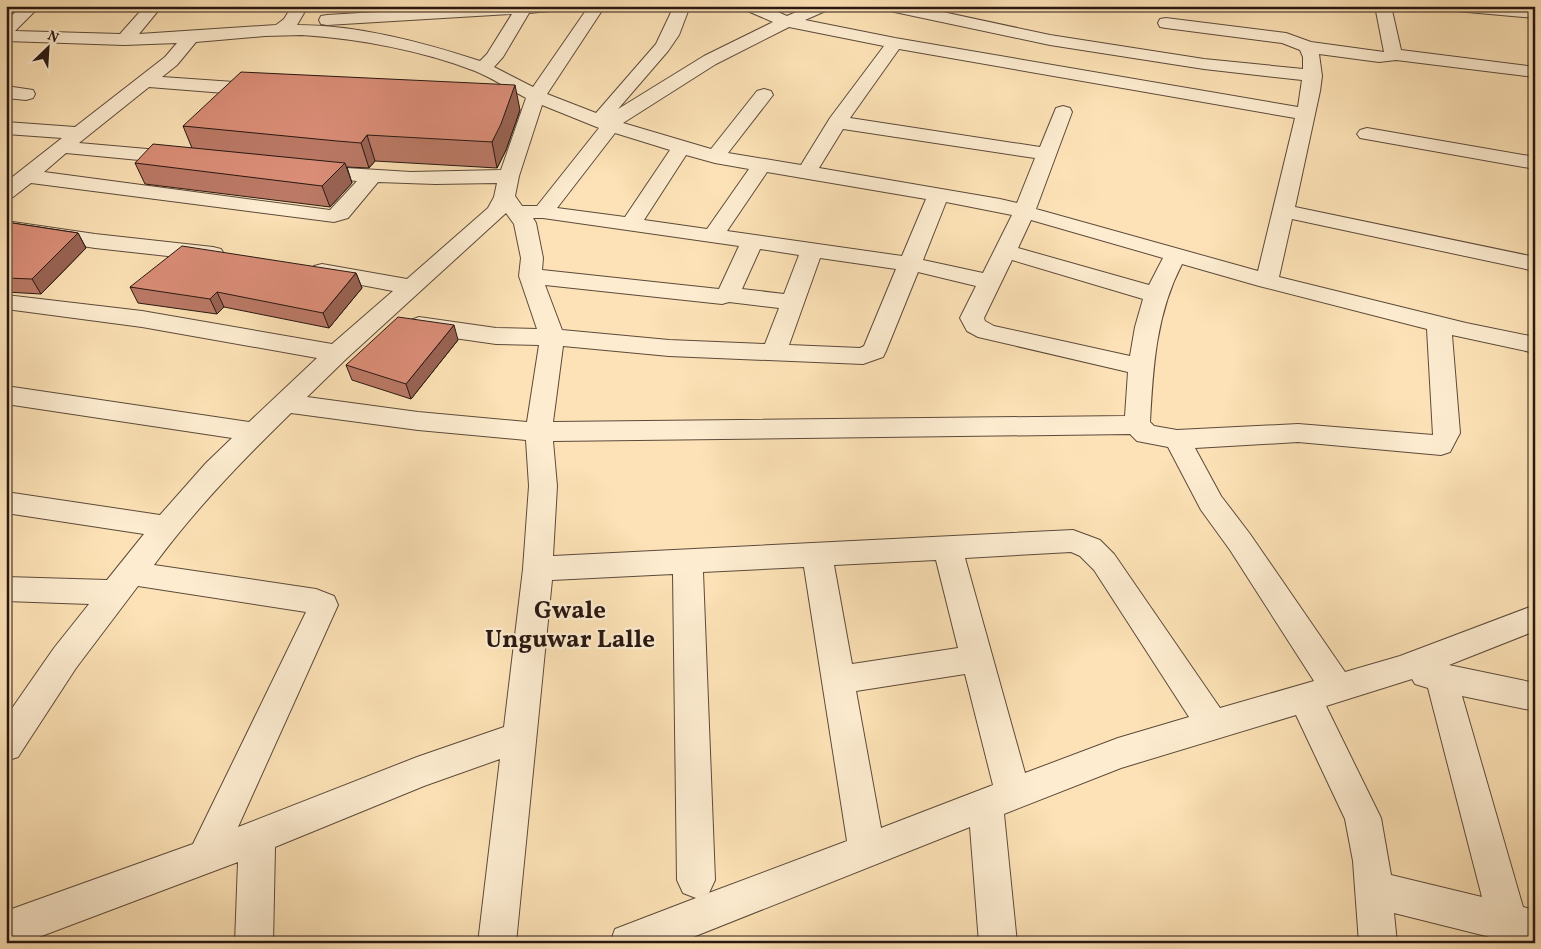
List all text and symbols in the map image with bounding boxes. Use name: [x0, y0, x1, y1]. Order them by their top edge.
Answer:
north arrow: [22, 22, 72, 72]
text: N: [44, 27, 61, 48]
district label: Gwale Unguwar Lalle: [485, 594, 655, 658]

